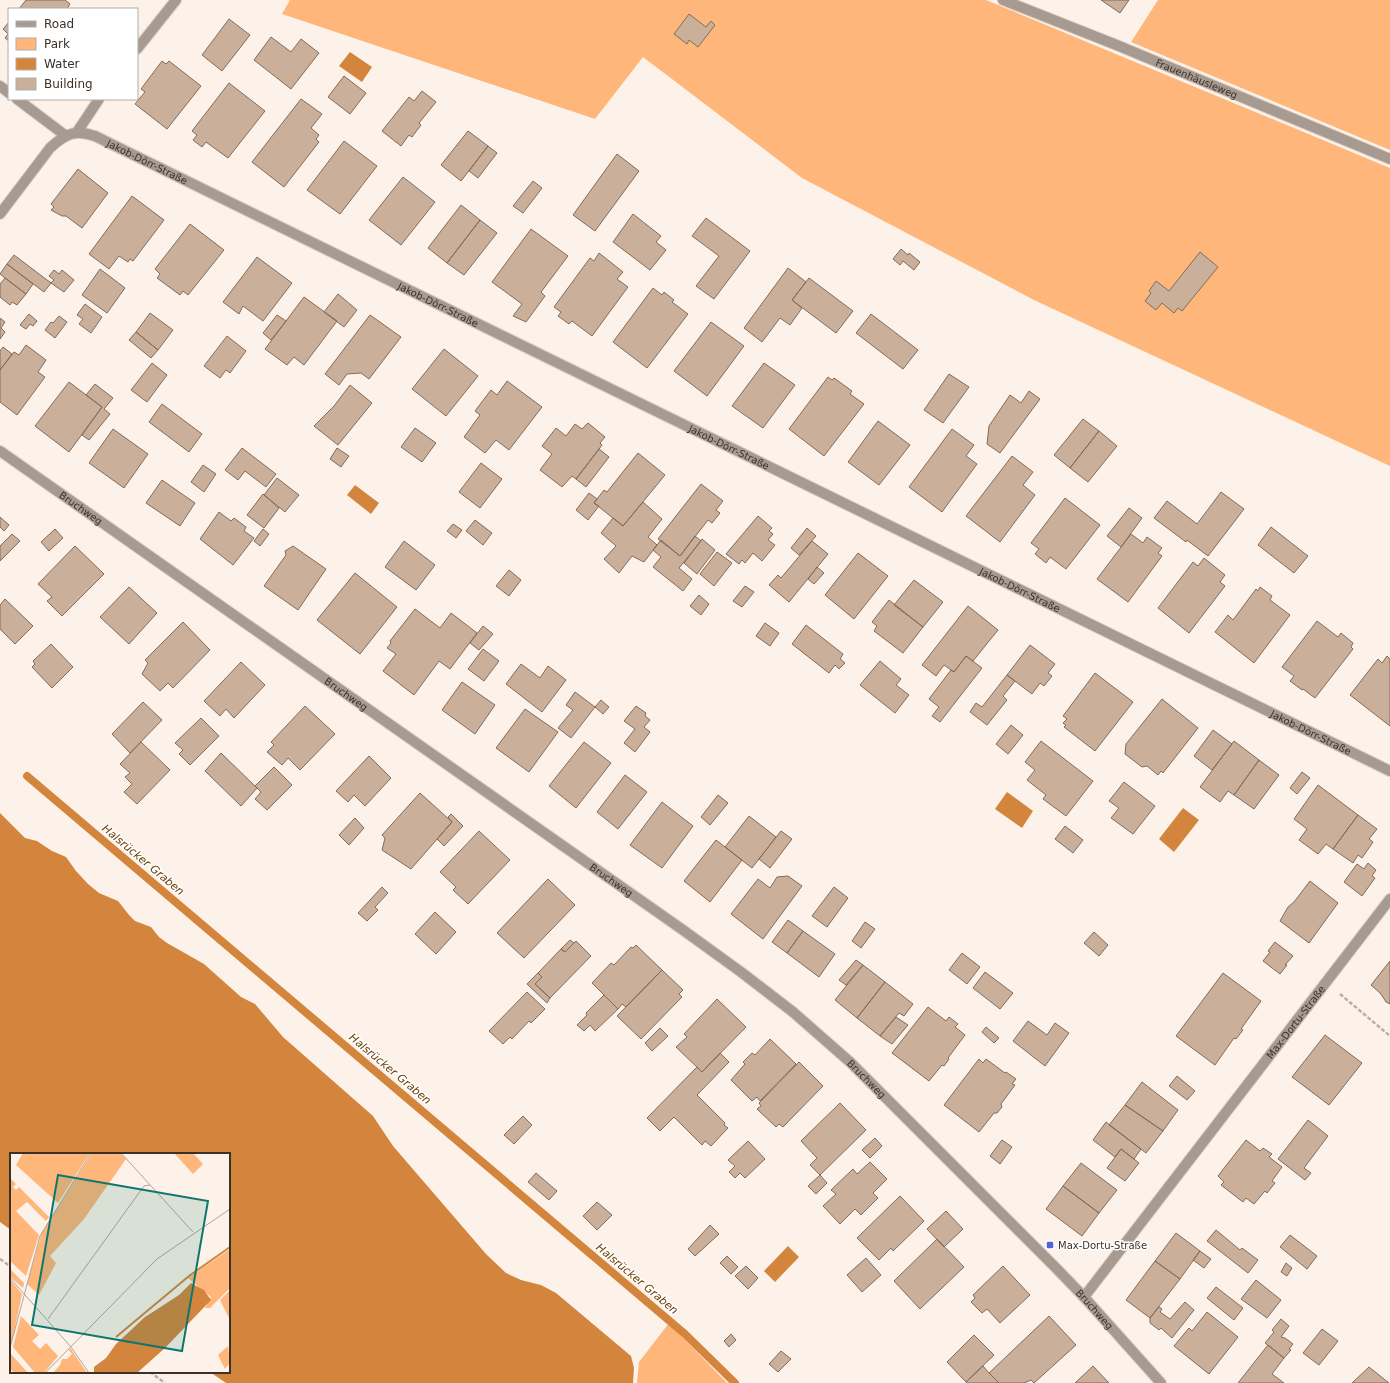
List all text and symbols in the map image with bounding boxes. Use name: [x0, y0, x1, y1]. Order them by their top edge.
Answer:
legend: [8, 8, 138, 100]
text: Road: [44, 17, 74, 31]
text: Park: [44, 37, 70, 51]
street label: Frauenhäusleweg: [1154, 56, 1239, 100]
text: Water: [44, 57, 80, 71]
text: Building: [44, 77, 93, 91]
street label: Jakob-Dörr-Straße: [104, 137, 189, 186]
street label: Jakob-Dörr-Straße: [395, 279, 480, 329]
street label: Jakob-Dörr-Straße: [686, 422, 771, 471]
street label: Bruchweg: [57, 489, 105, 527]
street label: Jakob-Dörr-Straße: [977, 565, 1062, 614]
street label: Bruchweg: [323, 675, 370, 713]
street label: Jakob-Dörr-Straße: [1268, 707, 1353, 757]
water label: Halsrücker Graben: [99, 822, 187, 898]
street label: Bruchweg: [588, 861, 635, 899]
street label: Max-Dortu-Straße: [1264, 983, 1327, 1061]
water label: Halsrücker Graben: [346, 1031, 434, 1107]
street label: Bruchweg: [845, 1057, 888, 1100]
inset map: [10, 1153, 230, 1373]
marker: Max-Dortu-Straße: [1045, 1240, 1055, 1250]
place label: Max-Dortu-Straße: [1058, 1240, 1147, 1251]
water label: Halsrücker Graben: [593, 1241, 681, 1317]
street label: Bruchweg: [1074, 1287, 1115, 1331]

